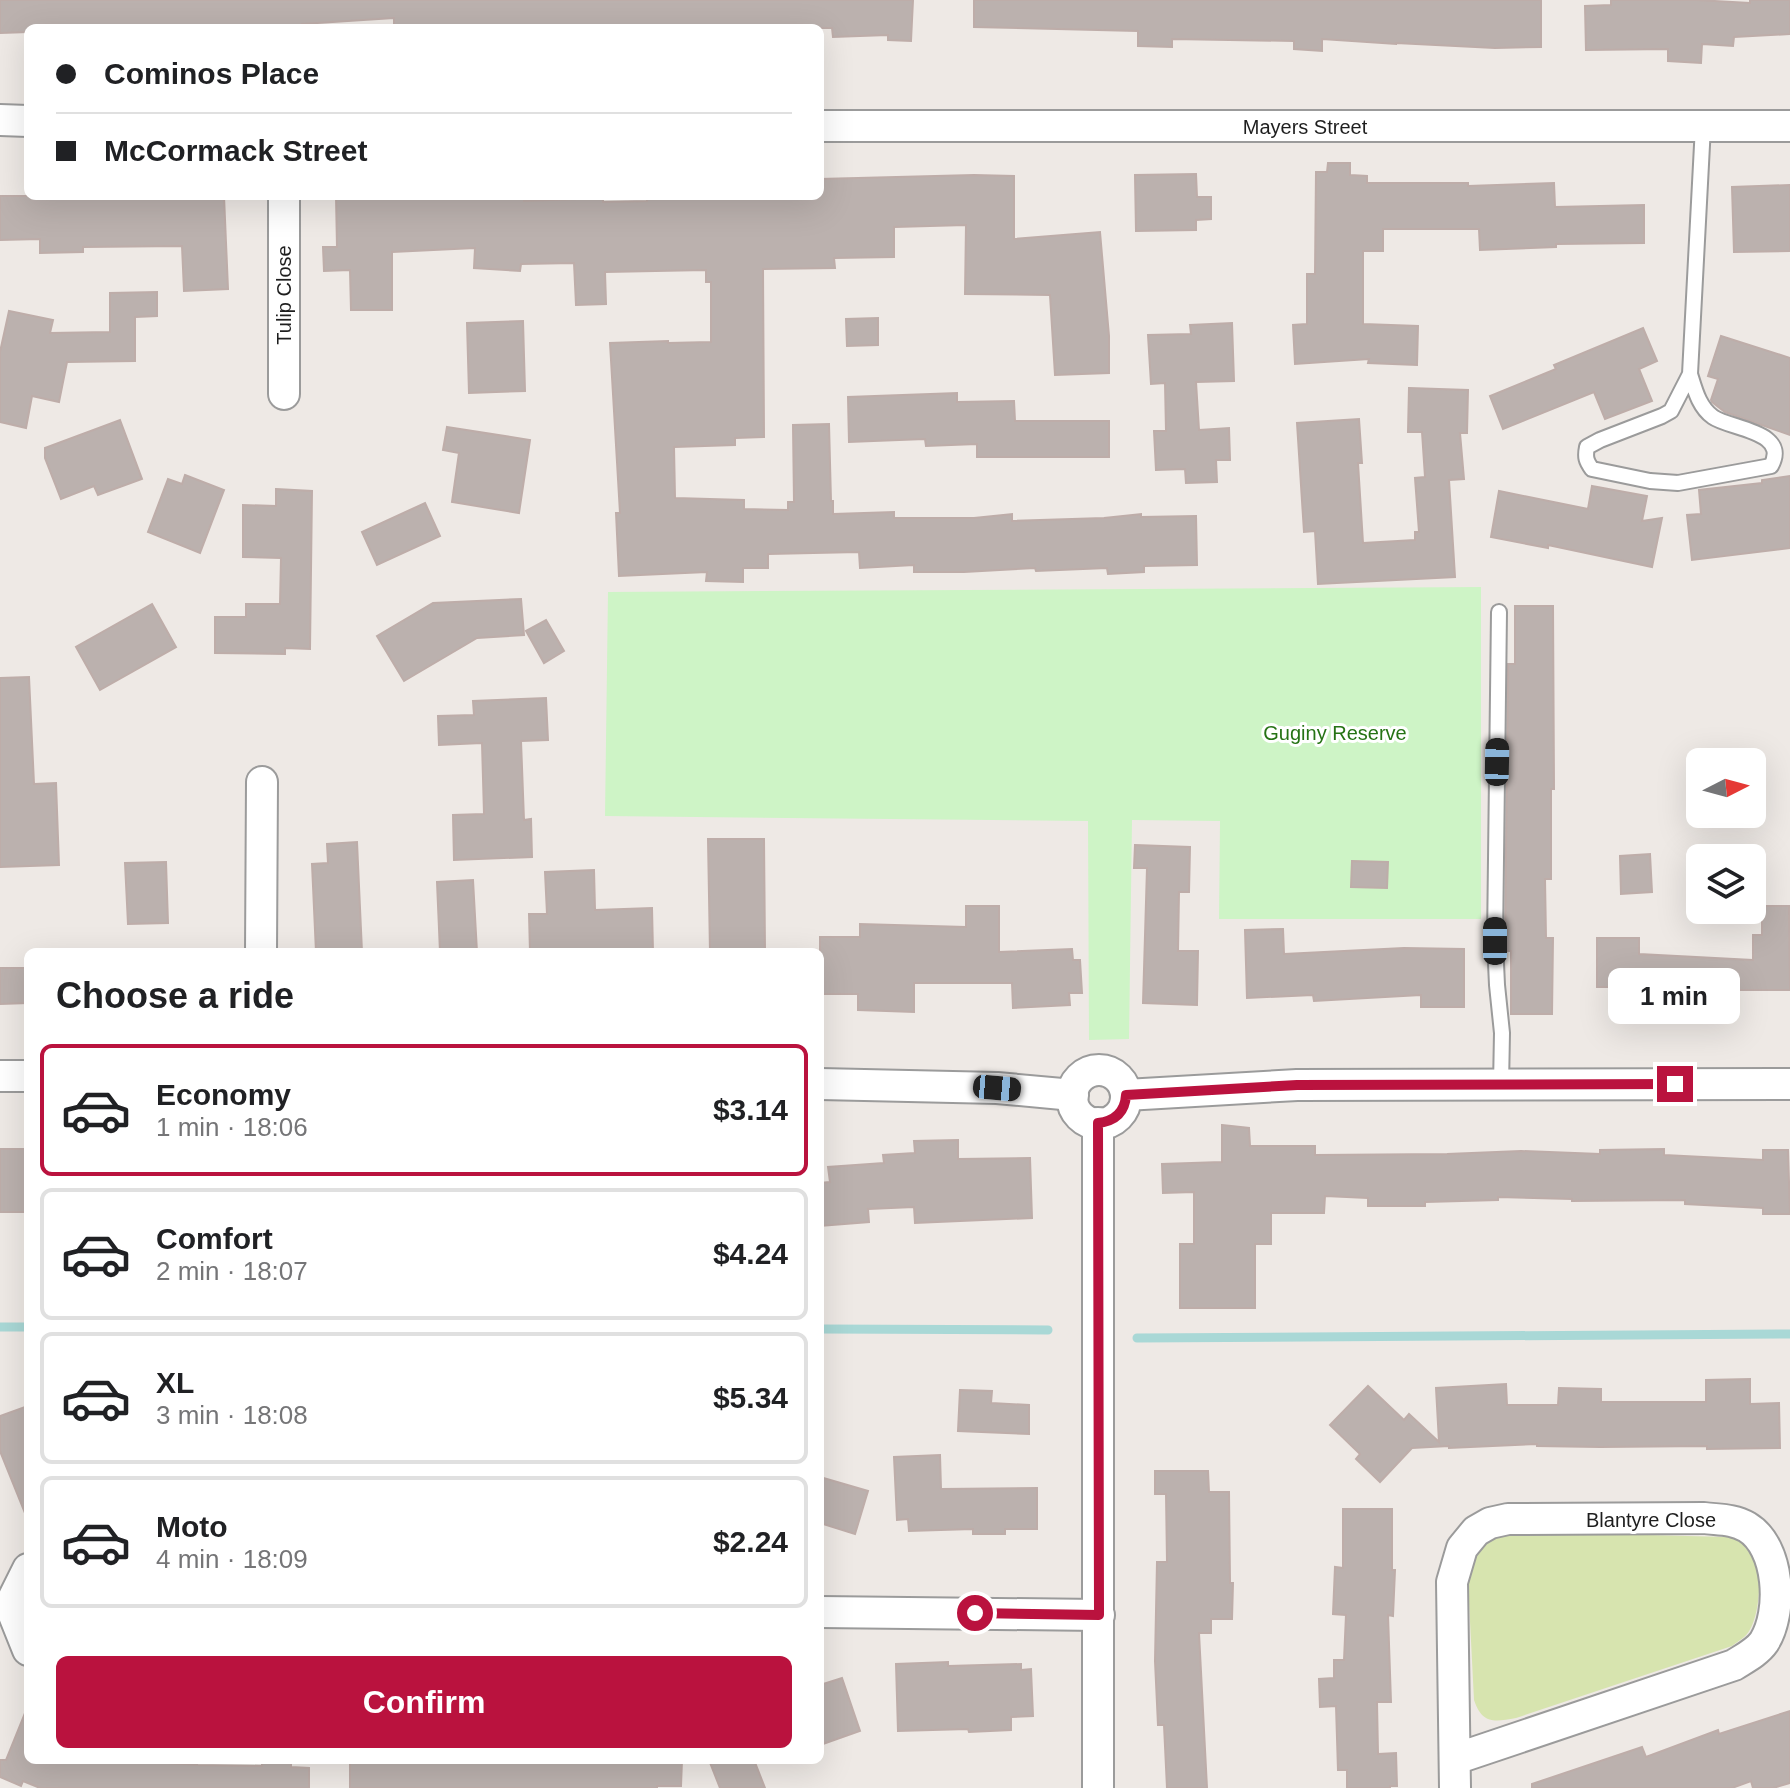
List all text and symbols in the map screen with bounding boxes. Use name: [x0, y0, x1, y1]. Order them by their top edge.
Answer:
text: Cominos Place: [104, 57, 319, 90]
street label: Mayers Street: [1243, 116, 1368, 138]
text: McCormack Street: [104, 134, 367, 167]
street label: Tulip Close: [273, 245, 295, 345]
park label: Guginy Reserve: [1263, 722, 1407, 744]
car: [1485, 738, 1509, 786]
north arrow: [1686, 748, 1766, 828]
map controls: [1686, 748, 1766, 924]
button: layers: [1686, 844, 1766, 924]
car: [1483, 917, 1507, 965]
callout: 1 min: [1609, 968, 1741, 1024]
text: Choose a ride: [56, 975, 294, 1016]
text: 1 min: [1640, 981, 1708, 1011]
route end: [1657, 1066, 1693, 1102]
icon: car: [60, 1074, 132, 1146]
car: [972, 1074, 1022, 1102]
text: Economy: [156, 1078, 291, 1111]
text: $3.14: [713, 1093, 788, 1126]
text: 1 min · 18:06: [156, 1112, 308, 1142]
icon: car: [60, 1218, 132, 1290]
text: Comfort: [156, 1222, 273, 1255]
text: $4.24: [713, 1237, 788, 1270]
text: 2 min · 18:07: [156, 1256, 308, 1286]
icon: car: [60, 1362, 132, 1434]
text: XL: [156, 1366, 194, 1399]
text: $5.34: [713, 1381, 788, 1414]
text: 3 min · 18:08: [156, 1400, 308, 1430]
icon: car: [60, 1506, 132, 1578]
street label: Blantyre Close: [1586, 1509, 1716, 1531]
text: Moto: [156, 1510, 228, 1543]
text: $2.24: [713, 1525, 788, 1558]
text: 4 min · 18:09: [156, 1544, 308, 1574]
route start: [957, 1595, 993, 1631]
button: Confirm: [56, 1656, 792, 1748]

